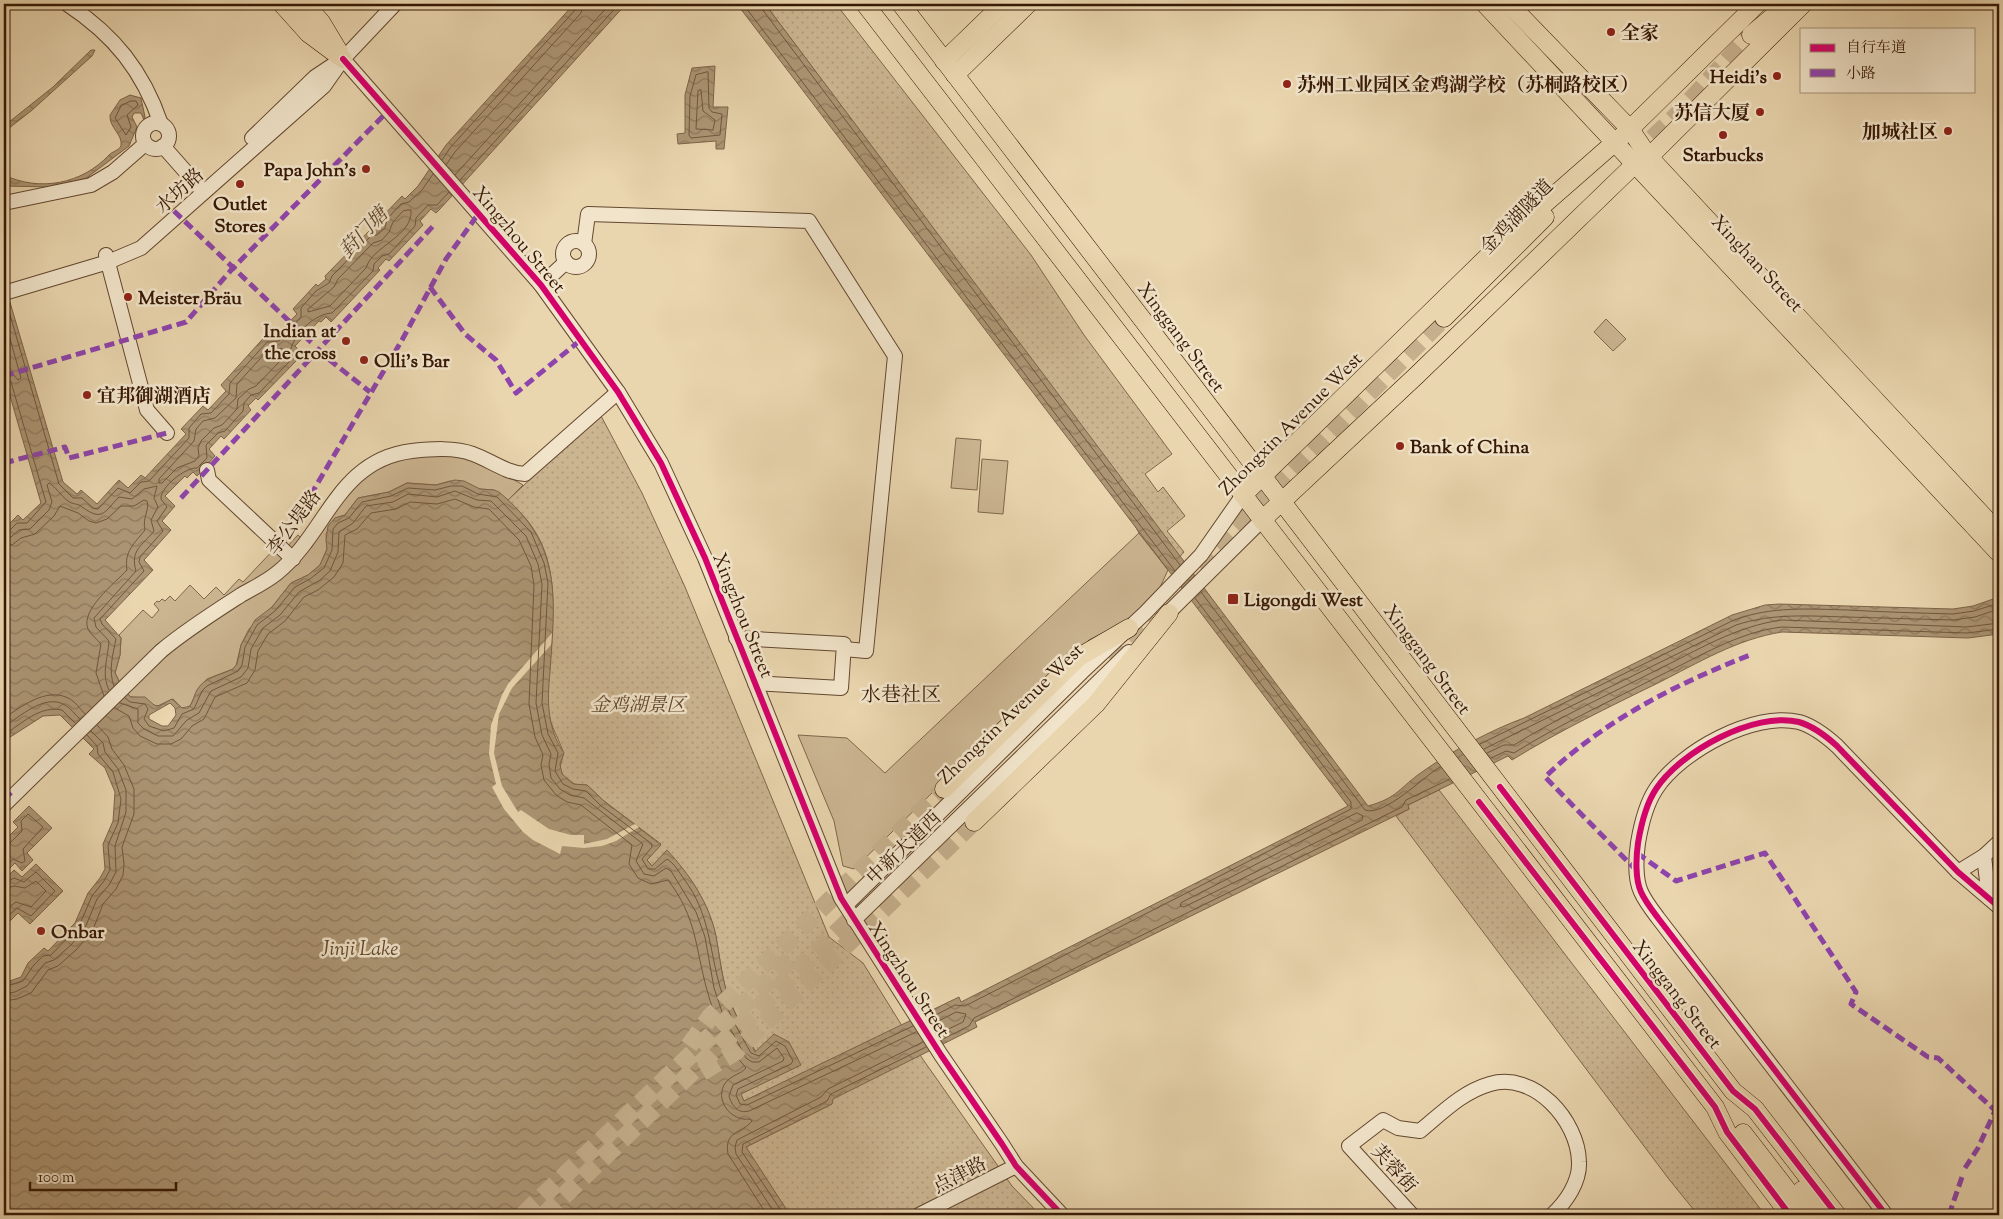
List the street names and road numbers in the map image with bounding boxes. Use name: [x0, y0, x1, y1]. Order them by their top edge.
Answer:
street label: 水坊路: [150, 163, 211, 221]
street label: 金鸡湖隧道: [1475, 174, 1561, 261]
street label: Xingzhou Street: [465, 181, 571, 300]
street label: Xinghan Street: [1704, 210, 1809, 320]
street label: Xinggang Street: [1130, 278, 1231, 399]
street label: Zhongxin Avenue West: [1214, 347, 1370, 503]
street label: 李公堤路: [261, 485, 329, 562]
street label: Xingzhou Street: [704, 549, 779, 683]
street label: Xinggang Street: [1376, 600, 1477, 721]
street label: Zhongxin Avenue West: [933, 638, 1091, 792]
street label: 中新大道西: [861, 806, 948, 892]
street label: Xingzhou Street: [860, 917, 956, 1044]
street label: Xinggang Street: [1625, 935, 1727, 1056]
street label: 芙蓉街: [1364, 1139, 1422, 1200]
street label: 点津路: [929, 1151, 992, 1201]

